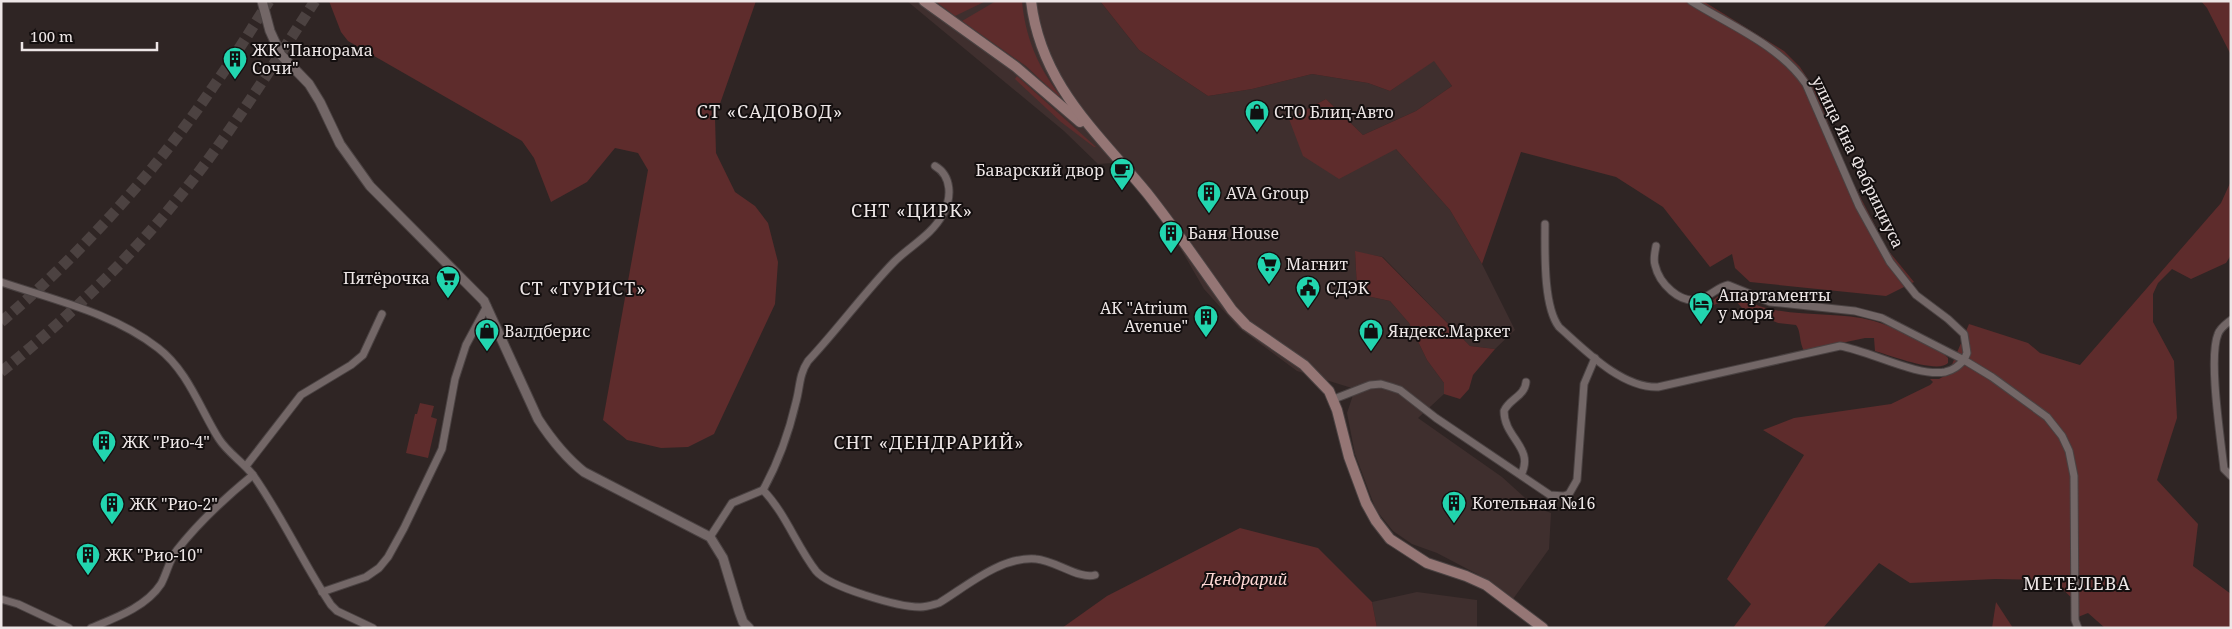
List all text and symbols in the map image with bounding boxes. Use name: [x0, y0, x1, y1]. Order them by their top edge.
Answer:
scale bar: [22, 20, 158, 52]
text: 100 m: [30, 26, 73, 46]
place label: ЖК "Панорама Сочи": [251, 39, 373, 79]
building icon: ЖК "Панорама Сочи": [222, 46, 248, 80]
street label: улица Яна Фабрициуса: [1807, 72, 1909, 252]
district label: СТ «САДОВОД»: [697, 99, 843, 123]
shop icon: СТО Блиц-Авто: [1244, 99, 1270, 133]
place label: СТО Блиц-Авто: [1274, 101, 1394, 123]
cafe icon: Баварский двор: [1109, 157, 1135, 191]
place label: Баварский двор: [975, 159, 1104, 181]
building icon: AVA Group: [1196, 180, 1222, 214]
place label: AVA Group: [1226, 182, 1309, 204]
district label: СНТ «ЦИРК»: [851, 198, 973, 222]
building icon: Баня House: [1158, 220, 1184, 254]
place label: Баня House: [1188, 222, 1279, 244]
supermarket icon: Магнит: [1256, 251, 1282, 285]
place label: Магнит: [1286, 253, 1349, 275]
supermarket icon: Пятёрочка: [435, 265, 461, 299]
place label: Пятёрочка: [343, 267, 430, 289]
public building icon: СДЭК: [1295, 275, 1321, 309]
district label: СТ «ТУРИСТ»: [519, 276, 647, 300]
place label: СДЭК: [1326, 277, 1370, 299]
place label: Апартаменты у моря: [1718, 284, 1831, 324]
hotel icon: Апартаменты у моря: [1688, 291, 1714, 325]
place label: АК "Atrium Avenue": [1100, 297, 1188, 337]
building icon: АК "Atrium Avenue": [1193, 304, 1219, 338]
shop icon: Валдберис: [474, 318, 500, 352]
shop icon: Яндекс.Маркет: [1358, 318, 1384, 352]
place label: Валдберис: [504, 320, 590, 342]
place label: Яндекс.Маркет: [1387, 320, 1511, 342]
building icon: ЖК "Рио-4": [91, 429, 117, 463]
district label: СНТ «ДЕНДРАРИЙ»: [834, 430, 1024, 454]
place label: ЖК "Рио-4": [121, 431, 210, 453]
building icon: Котельная №16: [1441, 490, 1467, 524]
building icon: ЖК "Рио-2": [99, 491, 125, 525]
place label: Котельная №16: [1472, 492, 1595, 514]
place label: ЖК "Рио-2": [129, 493, 218, 515]
building icon: ЖК "Рио-10": [75, 542, 101, 576]
place label: ЖК "Рио-10": [105, 544, 203, 566]
park label: Дендрарий: [1201, 568, 1288, 590]
district label: МЕТЕЛЕВА: [2023, 571, 2131, 595]

